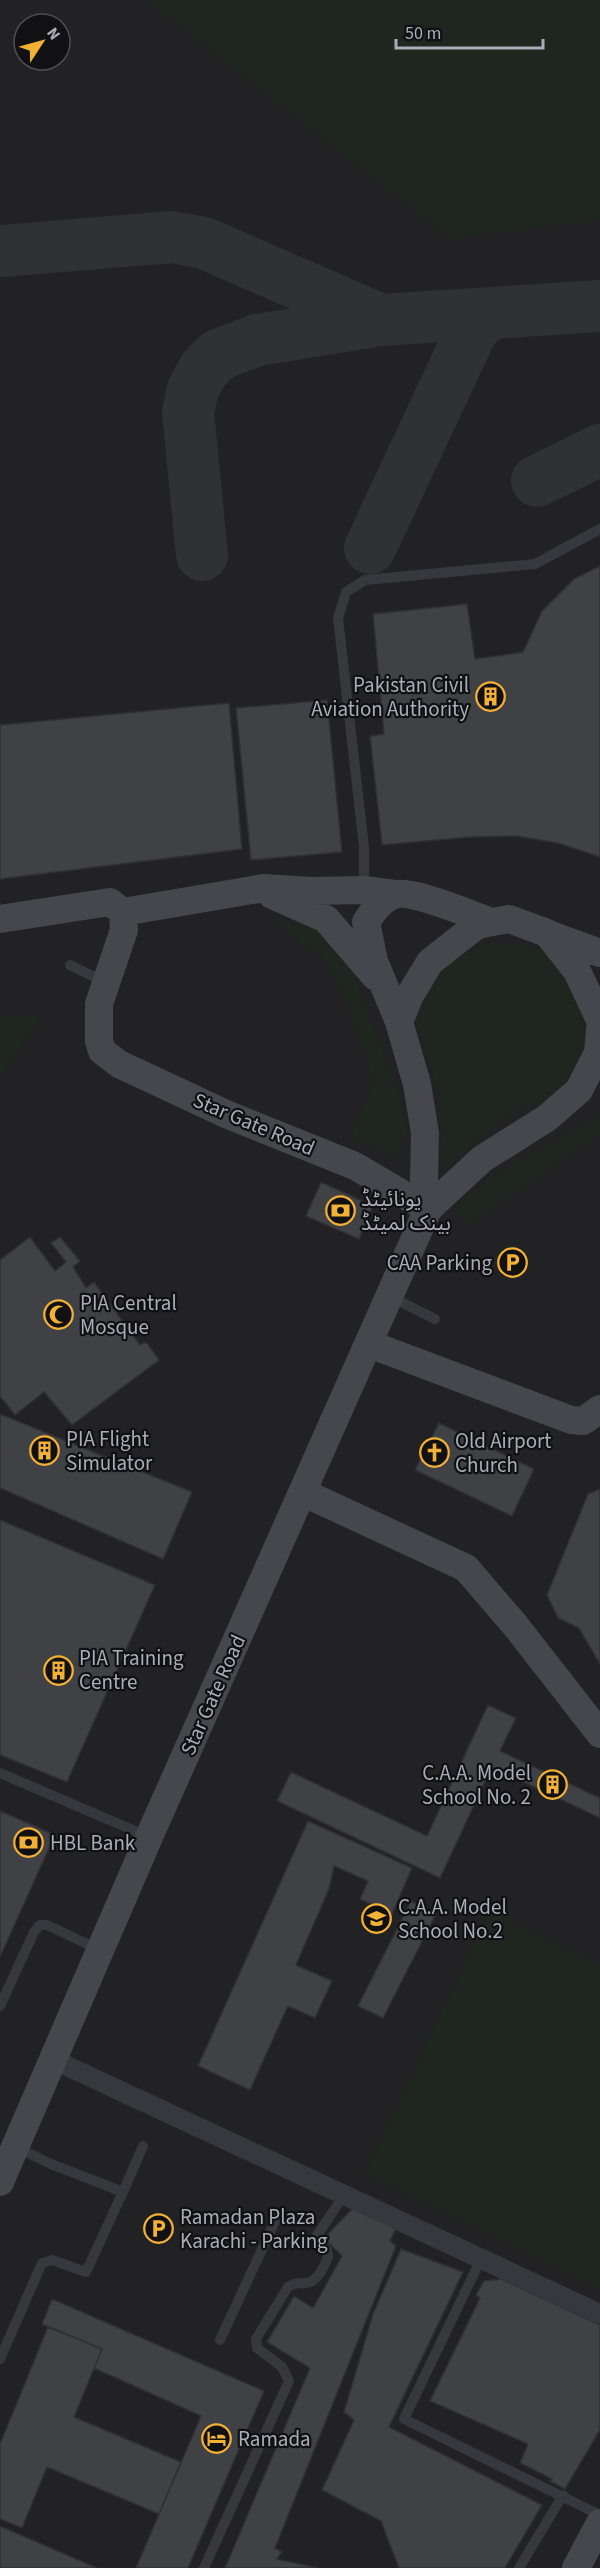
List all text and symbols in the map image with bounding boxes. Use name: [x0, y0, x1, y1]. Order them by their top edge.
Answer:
north arrow: [12, 12, 72, 72]
scale bar: [396, 12, 543, 50]
text: 50 m: [405, 21, 441, 46]
text: N: [41, 23, 65, 45]
place label: Pakistan Civil Aviation Authority: [311, 670, 469, 724]
building icon: Pakistan Civil Aviation Authority: [474, 681, 506, 713]
street label: Star Gate Road: [189, 1085, 319, 1163]
place label: یونائیٹڈ بینک لمیٹڈ: [361, 1184, 451, 1238]
bank icon: یونائیٹڈ بینک لمیٹڈ: [324, 1195, 356, 1227]
parking icon: CAA Parking: [497, 1247, 529, 1279]
place label: CAA Parking: [387, 1248, 492, 1278]
place label: PIA Central Mosque: [80, 1288, 177, 1342]
mosque icon: PIA Central Mosque: [43, 1299, 75, 1331]
place label: PIA Flight Simulator: [66, 1424, 153, 1478]
place label: Old Airport Church: [455, 1426, 551, 1480]
building icon: PIA Flight Simulator: [29, 1435, 61, 1467]
church icon: Old Airport Church: [418, 1437, 450, 1469]
street label: Star Gate Road: [173, 1630, 253, 1760]
place label: PIA Training Centre: [79, 1643, 184, 1697]
building icon: PIA Training Centre: [42, 1654, 74, 1686]
place label: C.A.A. Model School No. 2: [422, 1758, 531, 1812]
building icon: C.A.A. Model School No. 2: [536, 1769, 568, 1801]
bank icon: HBL Bank: [13, 1827, 45, 1859]
place label: HBL Bank: [50, 1828, 136, 1858]
place label: C.A.A. Model School No.2: [398, 1892, 507, 1946]
school or university icon: C.A.A. Model School No.2: [361, 1903, 393, 1935]
place label: Ramadan Plaza Karachi - Parking: [180, 2202, 328, 2256]
parking icon: Ramadan Plaza Karachi - Parking: [143, 2213, 175, 2245]
hotel icon: Ramada: [201, 2423, 233, 2455]
place label: Ramada: [238, 2424, 311, 2454]

